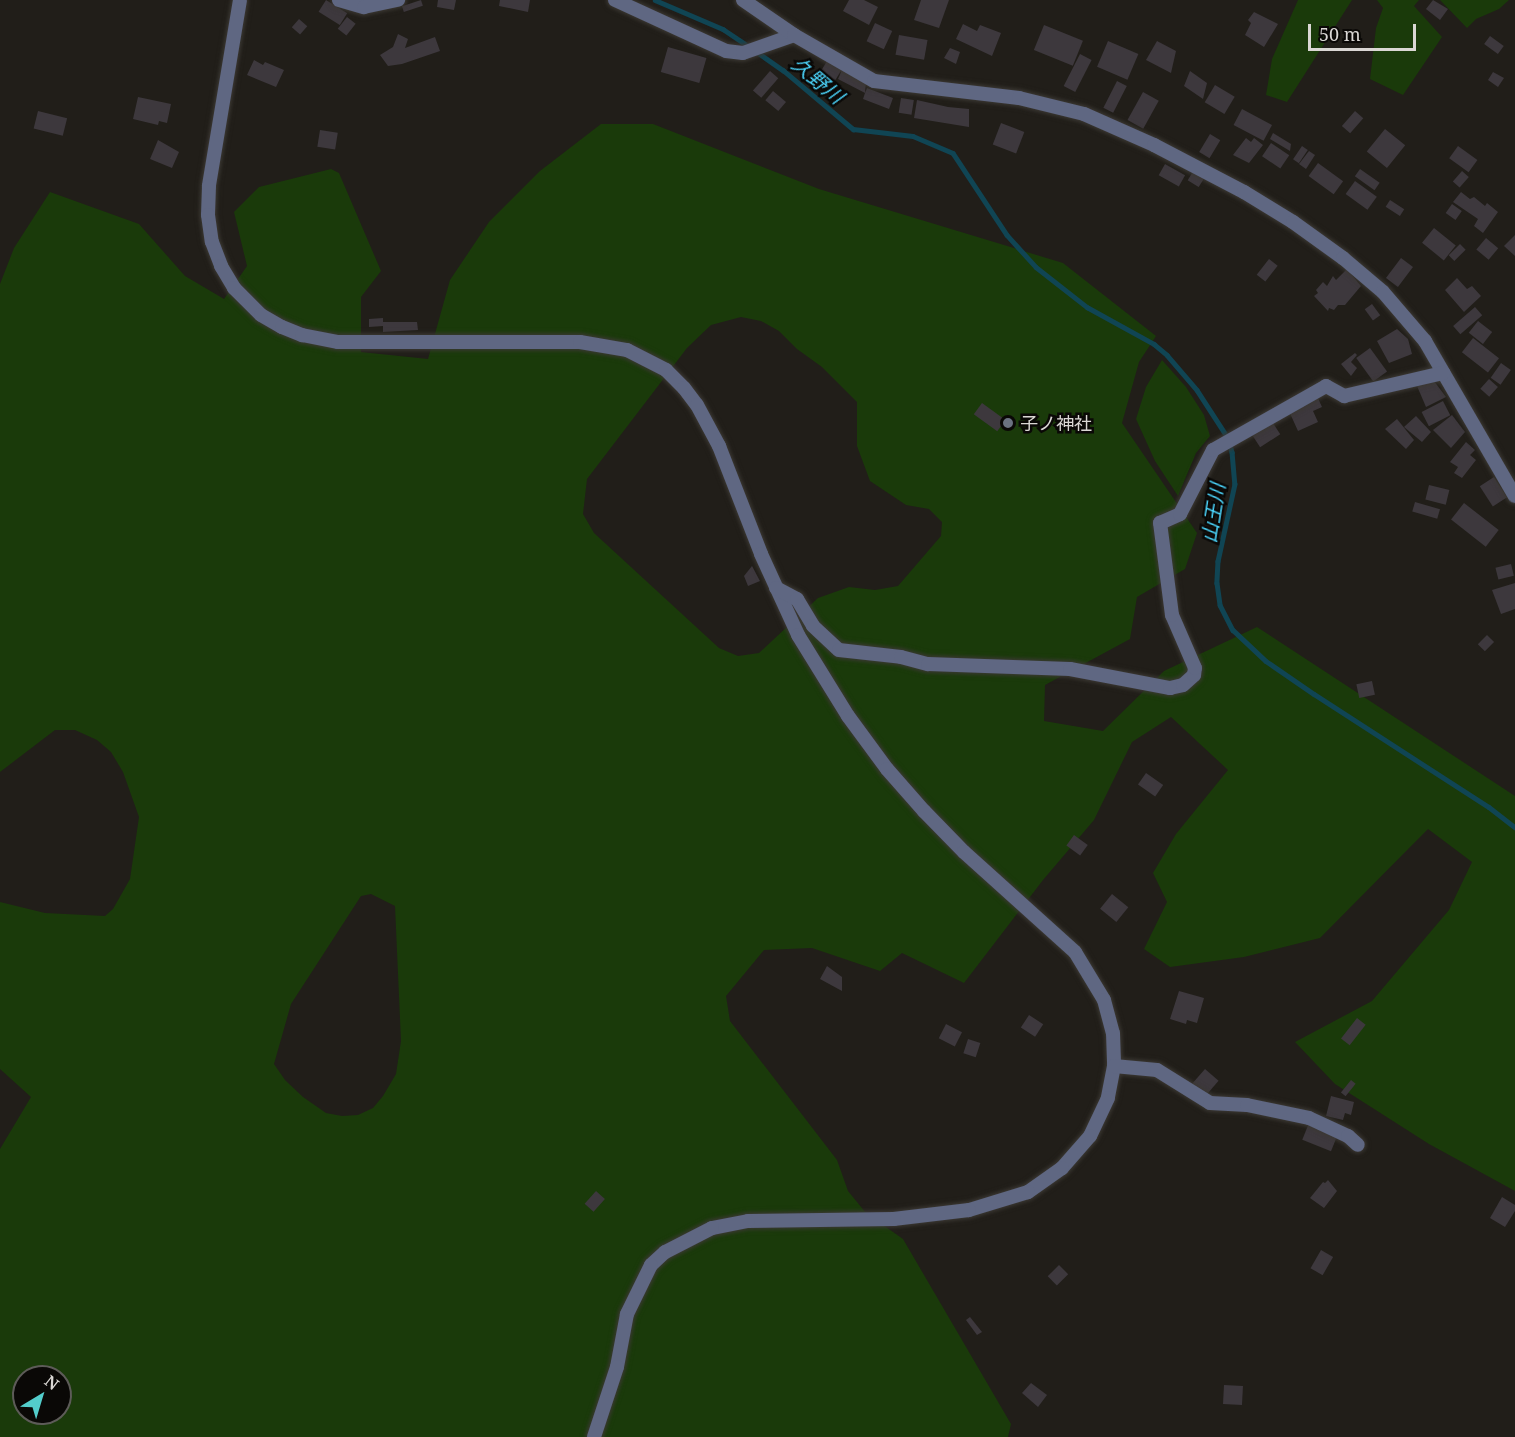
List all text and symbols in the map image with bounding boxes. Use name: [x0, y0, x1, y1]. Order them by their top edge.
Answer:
scale bar: [1311, 12, 1419, 50]
text: 50 m: [1319, 22, 1361, 46]
water label: 久野川: [787, 52, 849, 108]
place label: 子ノ神社: [1020, 412, 1092, 434]
marker: 子ノ神社: [1001, 416, 1015, 430]
water label: 山王川: [1196, 481, 1230, 545]
north arrow: [12, 1365, 72, 1425]
text: N: [40, 1370, 64, 1395]

